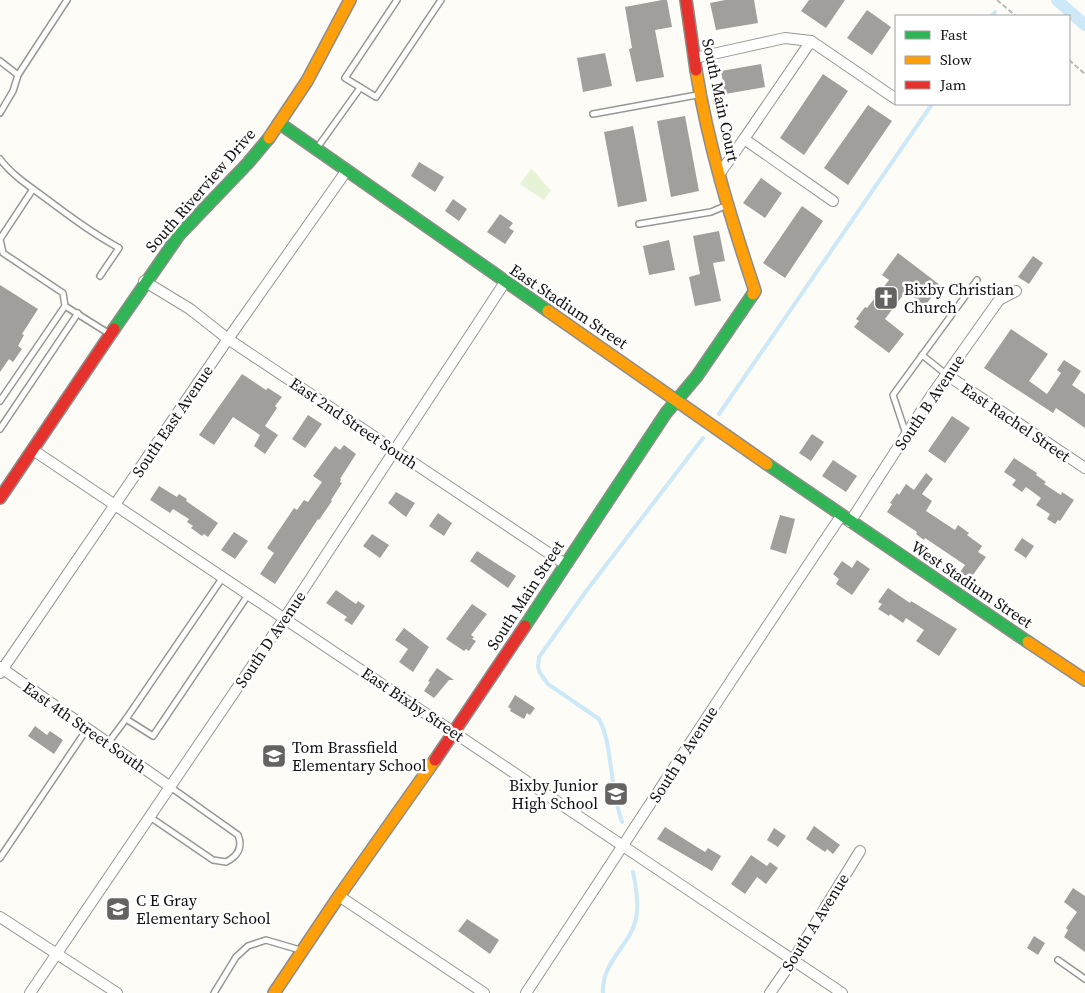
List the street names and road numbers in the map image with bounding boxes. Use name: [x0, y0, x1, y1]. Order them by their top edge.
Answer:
street label: South Main Court: [697, 36, 745, 164]
street label: South Riverview Drive: [140, 123, 260, 257]
street label: East Stadium Street: [506, 258, 633, 354]
street label: South B Avenue: [889, 350, 969, 454]
street label: South East Avenue: [126, 361, 218, 481]
street label: East 2nd Street South: [286, 372, 423, 474]
street label: East Rachel Street: [957, 377, 1076, 467]
street label: South Main Street: [481, 535, 569, 654]
street label: West Stadium Street: [907, 535, 1038, 633]
street label: South D Avenue: [229, 586, 311, 692]
street label: East Bixby Street: [357, 662, 469, 747]
street label: East 4th Street South: [19, 676, 152, 778]
street label: South B Avenue: [644, 701, 722, 807]
street label: South A Avenue: [776, 869, 854, 975]

